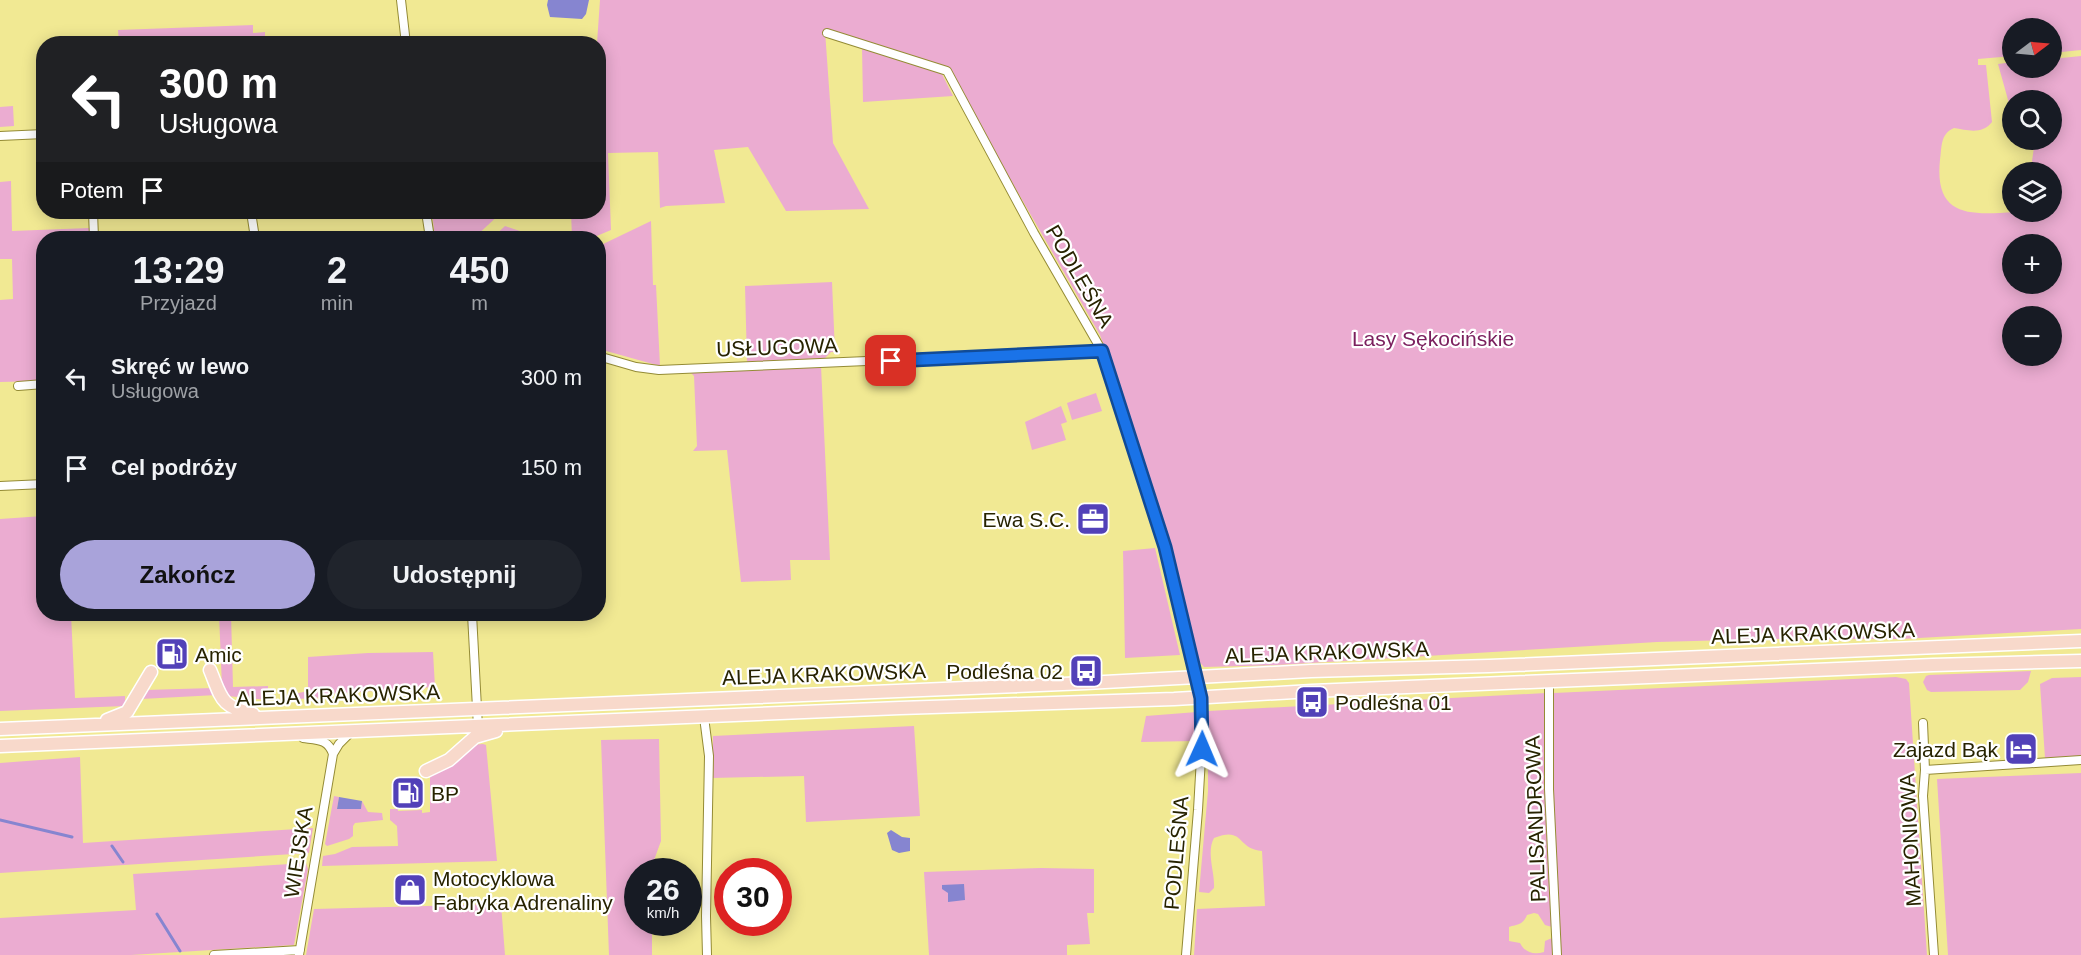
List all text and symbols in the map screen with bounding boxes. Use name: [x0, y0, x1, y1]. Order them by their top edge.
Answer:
north arrow: [2002, 18, 2062, 78]
map controls: [2002, 18, 2062, 366]
icon: left: [60, 60, 138, 138]
text: 300 m: [159, 60, 278, 107]
button: search: [2002, 90, 2062, 150]
text: Usługowa: [159, 109, 278, 139]
button: layers: [2002, 162, 2062, 222]
icon: arrive: [136, 174, 169, 207]
text: Potem: [60, 178, 124, 203]
street label: PODLEŚNA: [1041, 221, 1119, 331]
button: +: [2002, 234, 2062, 294]
text: 13:29: [132, 250, 224, 291]
text: 2: [327, 250, 347, 291]
text: 450: [449, 250, 510, 291]
text: Przyjazd: [140, 292, 217, 314]
text: min: [321, 292, 353, 314]
text: m: [471, 292, 488, 314]
button: −: [2002, 306, 2062, 366]
park label: Lasy Sękocińskie: [1352, 327, 1514, 350]
street label: USŁUGOWA: [716, 333, 838, 361]
pin: [865, 335, 916, 386]
icon: arrive: [874, 344, 907, 377]
text: Skręć w lewo: [111, 354, 249, 379]
icon: left: [60, 362, 93, 395]
text: 300 m: [521, 365, 582, 390]
text: Usługowa: [111, 380, 199, 402]
icon: arrive: [60, 452, 93, 485]
text: Cel podróży: [111, 455, 237, 480]
text: 150 m: [521, 455, 582, 480]
office icon: Ewa S.C.: [1075, 501, 1111, 537]
place label: Ewa S.C.: [982, 508, 1070, 531]
button: Zakończ: [60, 540, 315, 609]
button: Udostępnij: [327, 540, 582, 609]
street label: ALEJA KRAKOWSKA: [1711, 618, 1915, 648]
fuel station icon: Amic: [154, 636, 190, 672]
street label: ALEJA KRAKOWSKA: [1225, 637, 1429, 667]
place label: Amic: [195, 643, 242, 666]
bus stop icon: Podleśna 02: [1068, 653, 1104, 689]
street label: ALEJA KRAKOWSKA: [722, 659, 926, 689]
place label: Podleśna 02: [946, 660, 1063, 683]
street label: ALEJA KRAKOWSKA: [236, 680, 440, 710]
bus stop icon: Podleśna 01: [1294, 684, 1330, 720]
place label: Podleśna 01: [1335, 691, 1452, 714]
position arrow: [1170, 717, 1234, 781]
hotel icon: Zajazd Bąk: [2003, 731, 2039, 767]
street label: PALISANDROWA: [1521, 735, 1549, 903]
place label: Zajazd Bąk: [1893, 738, 1998, 761]
street label: MAHONIOWA: [1895, 773, 1925, 907]
fuel station icon: BP: [390, 775, 426, 811]
place label: BP: [431, 782, 459, 805]
street label: PODLEŚNA: [1160, 795, 1192, 911]
street label: WIEJSKA: [279, 805, 317, 899]
speed limit sign: 30: [714, 858, 792, 936]
place label: Motocyklowa Fabryka Adrenaliny: [433, 867, 613, 914]
shop icon: Motocyklowa Fabryka Adrenaliny: [392, 872, 428, 908]
text: 26: [646, 873, 680, 906]
text: km/h: [647, 904, 679, 921]

